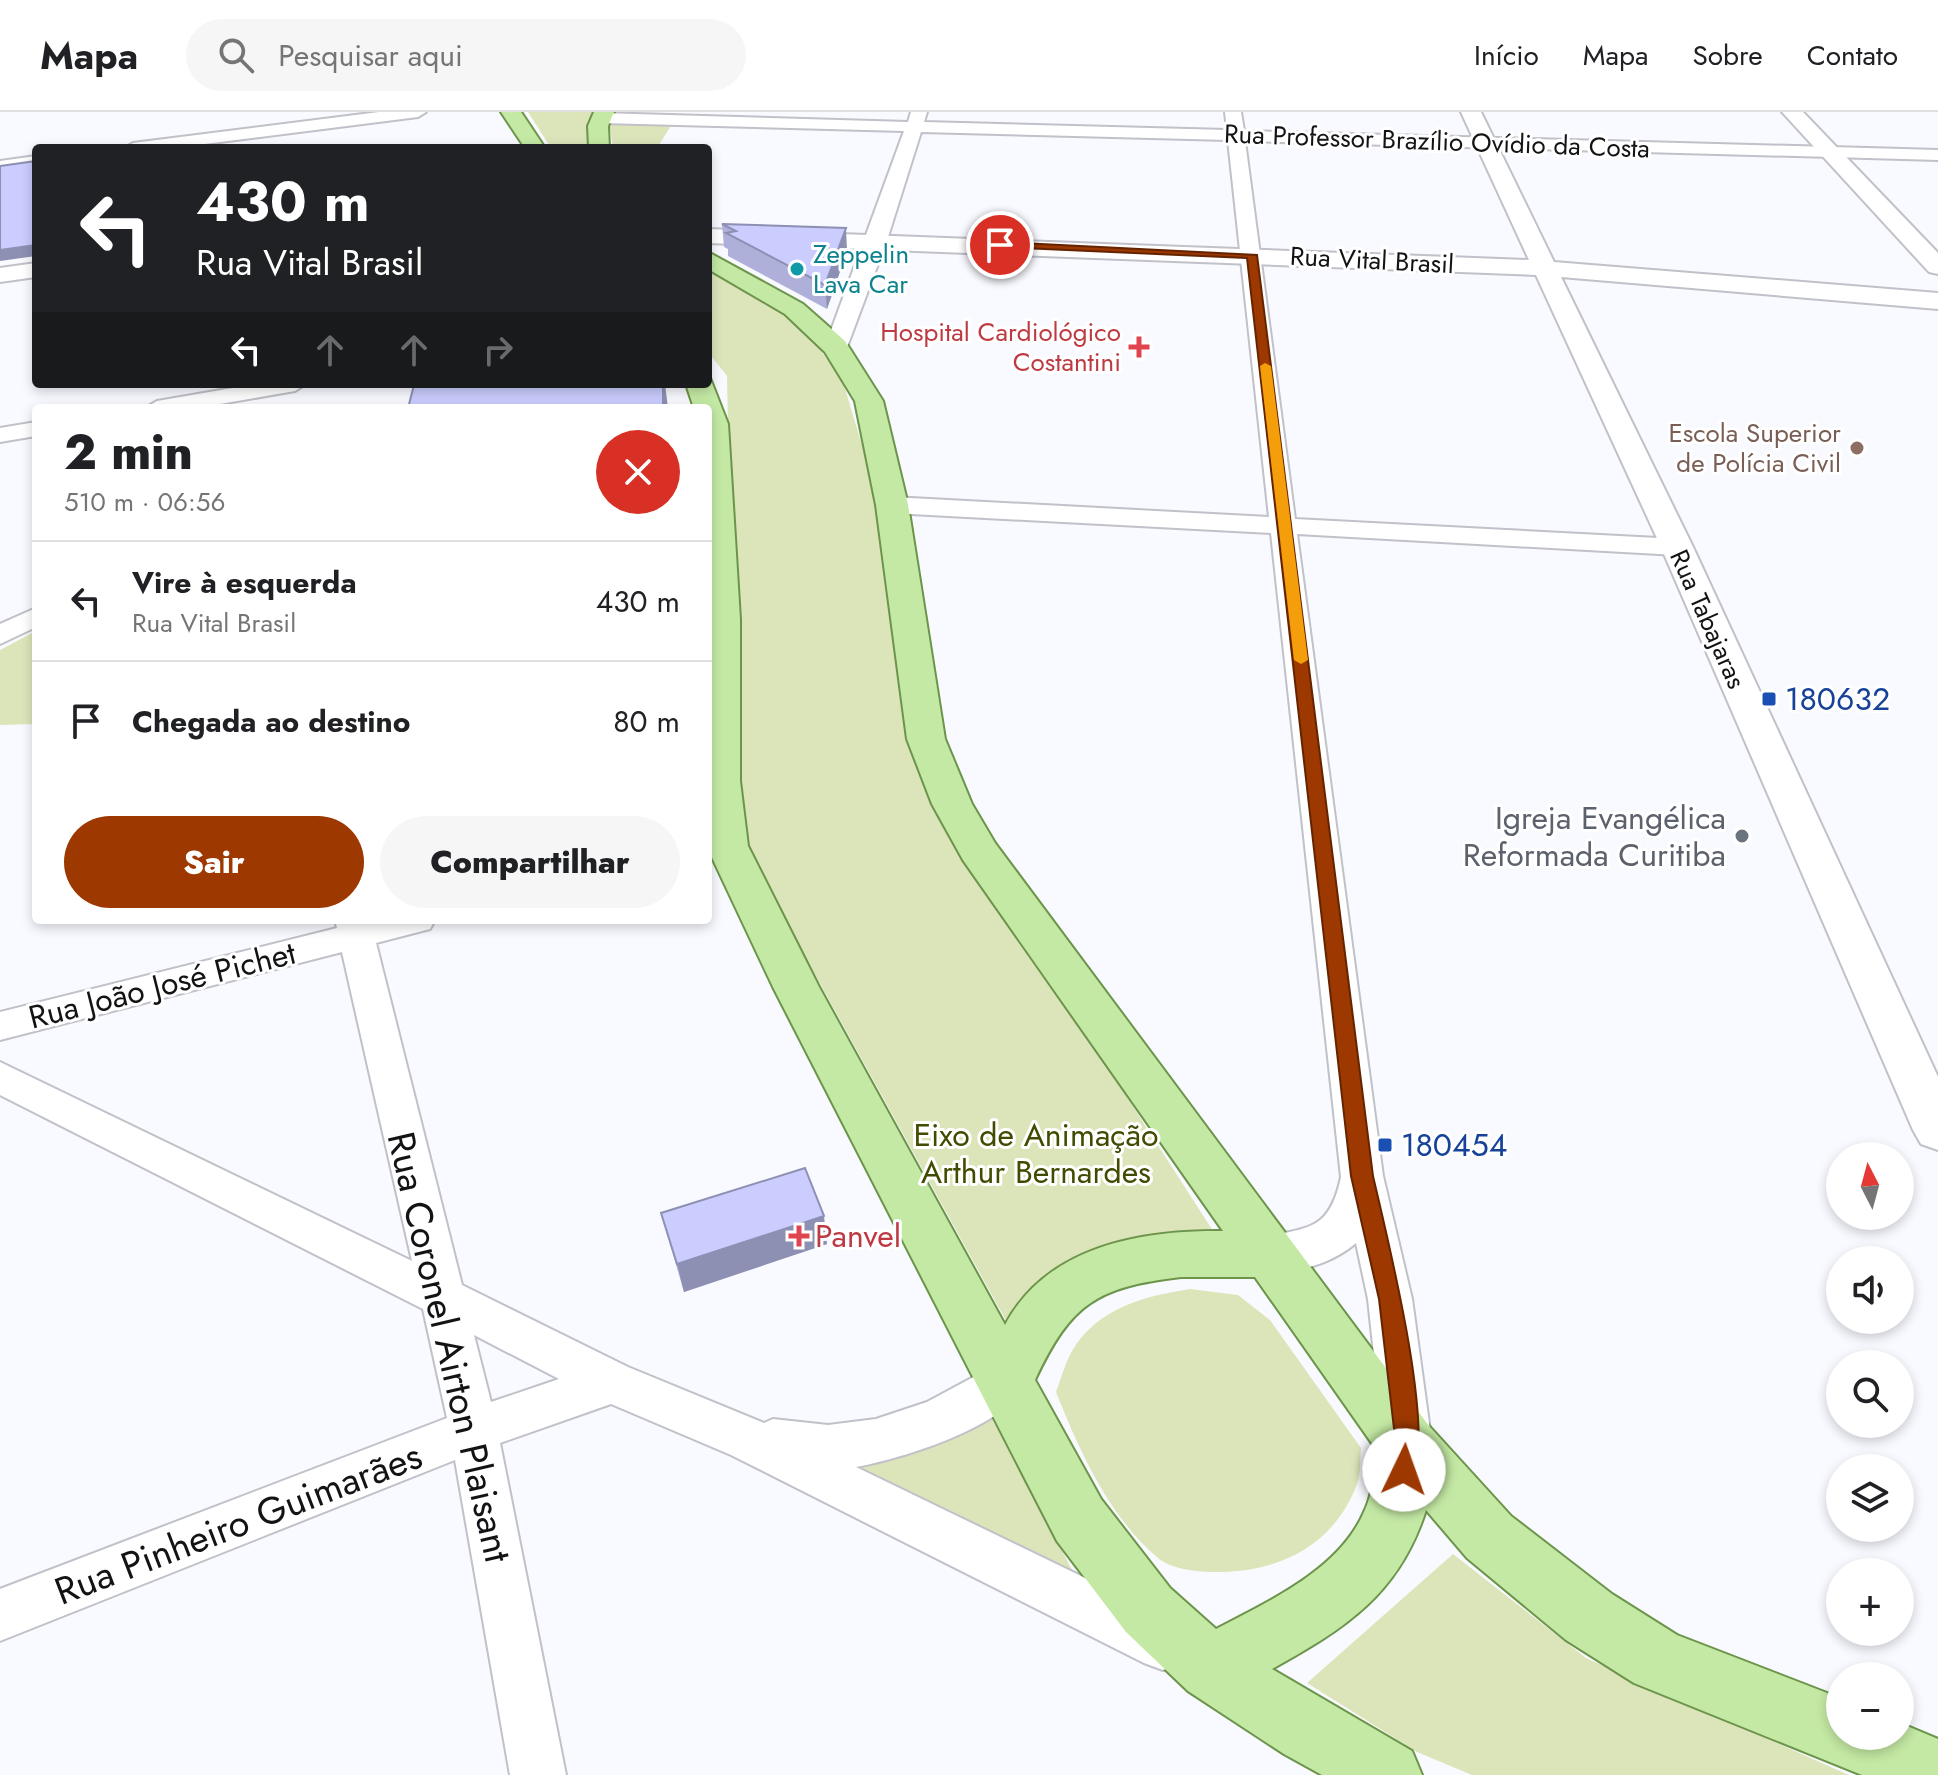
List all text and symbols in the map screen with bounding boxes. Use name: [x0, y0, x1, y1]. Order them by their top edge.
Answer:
search box: [186, 19, 746, 91]
text: Mapa: [40, 28, 138, 83]
icon: search: [214, 33, 258, 77]
text: Pesquisar aqui: [278, 34, 463, 77]
text: Início: [1474, 35, 1539, 76]
text: Mapa: [1583, 35, 1648, 76]
text: Sobre: [1692, 35, 1763, 76]
text: Contato: [1807, 35, 1898, 76]
street label: Rua Professor Brazílio Ovídio da Costa: [1223, 115, 1651, 167]
text: 430 m: [196, 161, 370, 242]
icon: left: [64, 176, 168, 280]
pin: [966, 211, 1034, 279]
icon: arrive: [978, 223, 1022, 267]
place label: Zeppelin Lava Car: [813, 235, 909, 303]
text: Rua Vital Brasil: [196, 236, 423, 288]
street label: Rua Vital Brasil: [1289, 237, 1455, 283]
marker: Zeppelin Lava Car: [788, 260, 806, 278]
place label: Hospital Cardiológico Costantini: [880, 313, 1121, 381]
icon: left: [224, 328, 268, 372]
icon: ahead: [308, 328, 352, 372]
icon: ahead: [392, 328, 436, 372]
icon: right: [476, 328, 520, 372]
marker: Hospital Cardiológico Costantini: [1128, 336, 1150, 358]
place label: Escola Superior de Polícia Civil: [1668, 414, 1841, 482]
text: 2 min: [64, 418, 193, 487]
button: close: [596, 430, 680, 514]
marker: Escola Superior de Polícia Civil: [1848, 439, 1866, 457]
text: 510 m · 06:56: [64, 483, 225, 521]
street label: Rua Tabajaras: [1660, 543, 1756, 695]
text: Vire à esquerda: [132, 561, 357, 604]
icon: left: [64, 579, 108, 623]
text: 430 m: [596, 580, 680, 623]
text: Rua Vital Brasil: [132, 604, 296, 642]
place label: 180632: [1785, 676, 1890, 722]
marker: 180632: [1760, 690, 1778, 708]
icon: arrive: [64, 699, 108, 743]
text: Chegada ao destino: [132, 700, 410, 743]
text: 80 m: [613, 700, 680, 743]
place label: Igreja Evangélica Reformada Curitiba: [1463, 795, 1726, 878]
button: Sair: [64, 816, 364, 908]
button: Compartilhar: [380, 816, 680, 908]
marker: Igreja Evangélica Reformada Curitiba: [1733, 827, 1751, 845]
street label: Rua João José Pichet: [24, 929, 301, 1040]
park label: Eixo de Animação Arthur Bernardes: [913, 1112, 1159, 1195]
place label: 180454: [1401, 1122, 1507, 1168]
street label: Rua Coronel Airton Plaisant: [374, 1126, 526, 1568]
marker: 180454: [1376, 1136, 1394, 1154]
north arrow: [1826, 1142, 1914, 1230]
map controls: [1826, 1142, 1914, 1750]
place label: Panvel: [815, 1213, 901, 1259]
marker: Panvel: [790, 1227, 808, 1245]
button: sound: [1826, 1246, 1914, 1334]
button: search: [1826, 1350, 1914, 1438]
street label: Rua Pinheiro Guimarães: [47, 1428, 429, 1618]
position arrow: [1362, 1428, 1446, 1512]
button: layers: [1826, 1454, 1914, 1542]
button: +: [1826, 1558, 1914, 1646]
button: −: [1826, 1662, 1914, 1750]

